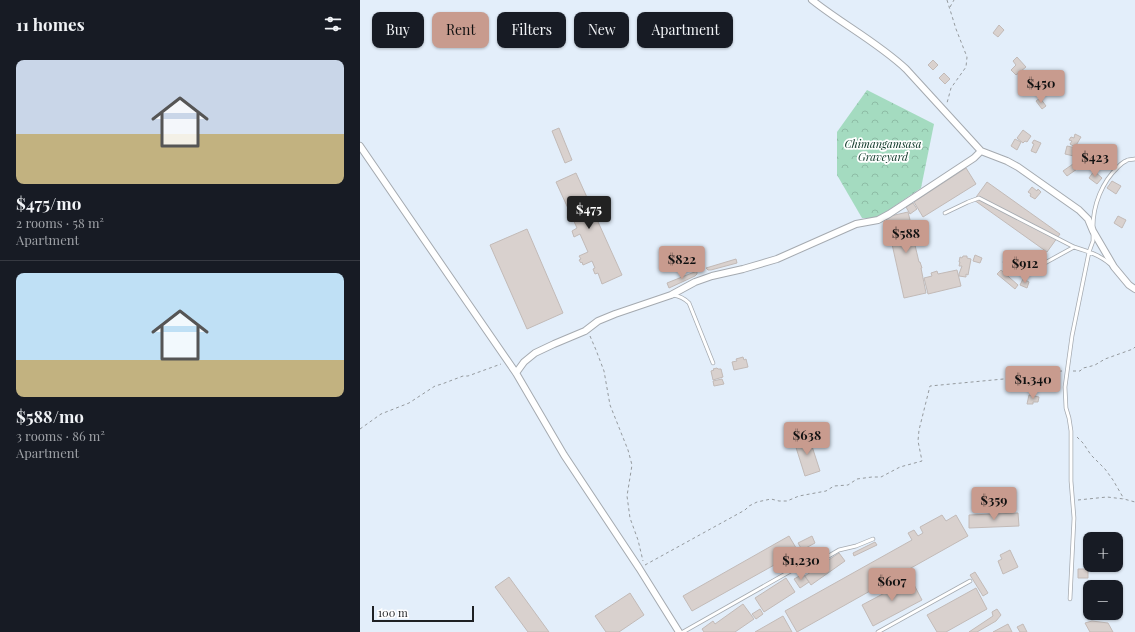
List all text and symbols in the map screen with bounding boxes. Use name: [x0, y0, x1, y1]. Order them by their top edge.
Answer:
chip: Buy: [372, 12, 424, 48]
chip: Rent: [432, 12, 489, 48]
chip: Filters: [497, 12, 566, 48]
chip: New: [574, 12, 629, 48]
chip: Apartment: [637, 12, 733, 48]
text: 11 homes: [16, 13, 85, 35]
icon: filters: [322, 13, 344, 35]
pin: $450: [1017, 70, 1065, 104]
text: $450: [1027, 74, 1055, 91]
icon: home: [144, 86, 216, 158]
park label: Chimangamsasa Graveyard: [844, 136, 922, 164]
pin: $423: [1071, 144, 1119, 178]
text: $423: [1081, 148, 1109, 165]
text: $475/mo: [16, 192, 81, 214]
pin: $475: [565, 196, 613, 230]
text: $475: [576, 200, 602, 217]
text: 2 rooms · 58 m²: [16, 214, 104, 231]
pin: $588: [882, 220, 930, 254]
text: $588: [892, 224, 920, 241]
text: Apartment: [16, 231, 79, 248]
pin: $822: [658, 246, 706, 280]
text: $822: [668, 250, 696, 267]
pin: $912: [1001, 250, 1049, 284]
text: $912: [1012, 254, 1038, 271]
icon: home: [144, 299, 216, 371]
pin: $1,340: [1000, 366, 1066, 400]
text: $1,340: [1014, 370, 1052, 387]
text: $588/mo: [16, 405, 84, 427]
pin: $638: [783, 422, 831, 456]
text: $638: [793, 426, 821, 443]
text: 3 rooms · 86 m²: [16, 427, 105, 444]
text: Apartment: [16, 444, 79, 461]
pin: $359: [970, 487, 1018, 521]
text: $359: [981, 491, 1007, 508]
map controls: [1083, 532, 1123, 620]
button: +: [1083, 532, 1123, 572]
pin: $1,230: [768, 547, 834, 581]
text: $1,230: [782, 551, 820, 568]
pin: $607: [868, 568, 916, 602]
text: $607: [877, 572, 907, 589]
button: −: [1083, 580, 1123, 620]
scale bar: [372, 604, 474, 623]
text: 100 m: [378, 605, 408, 620]

